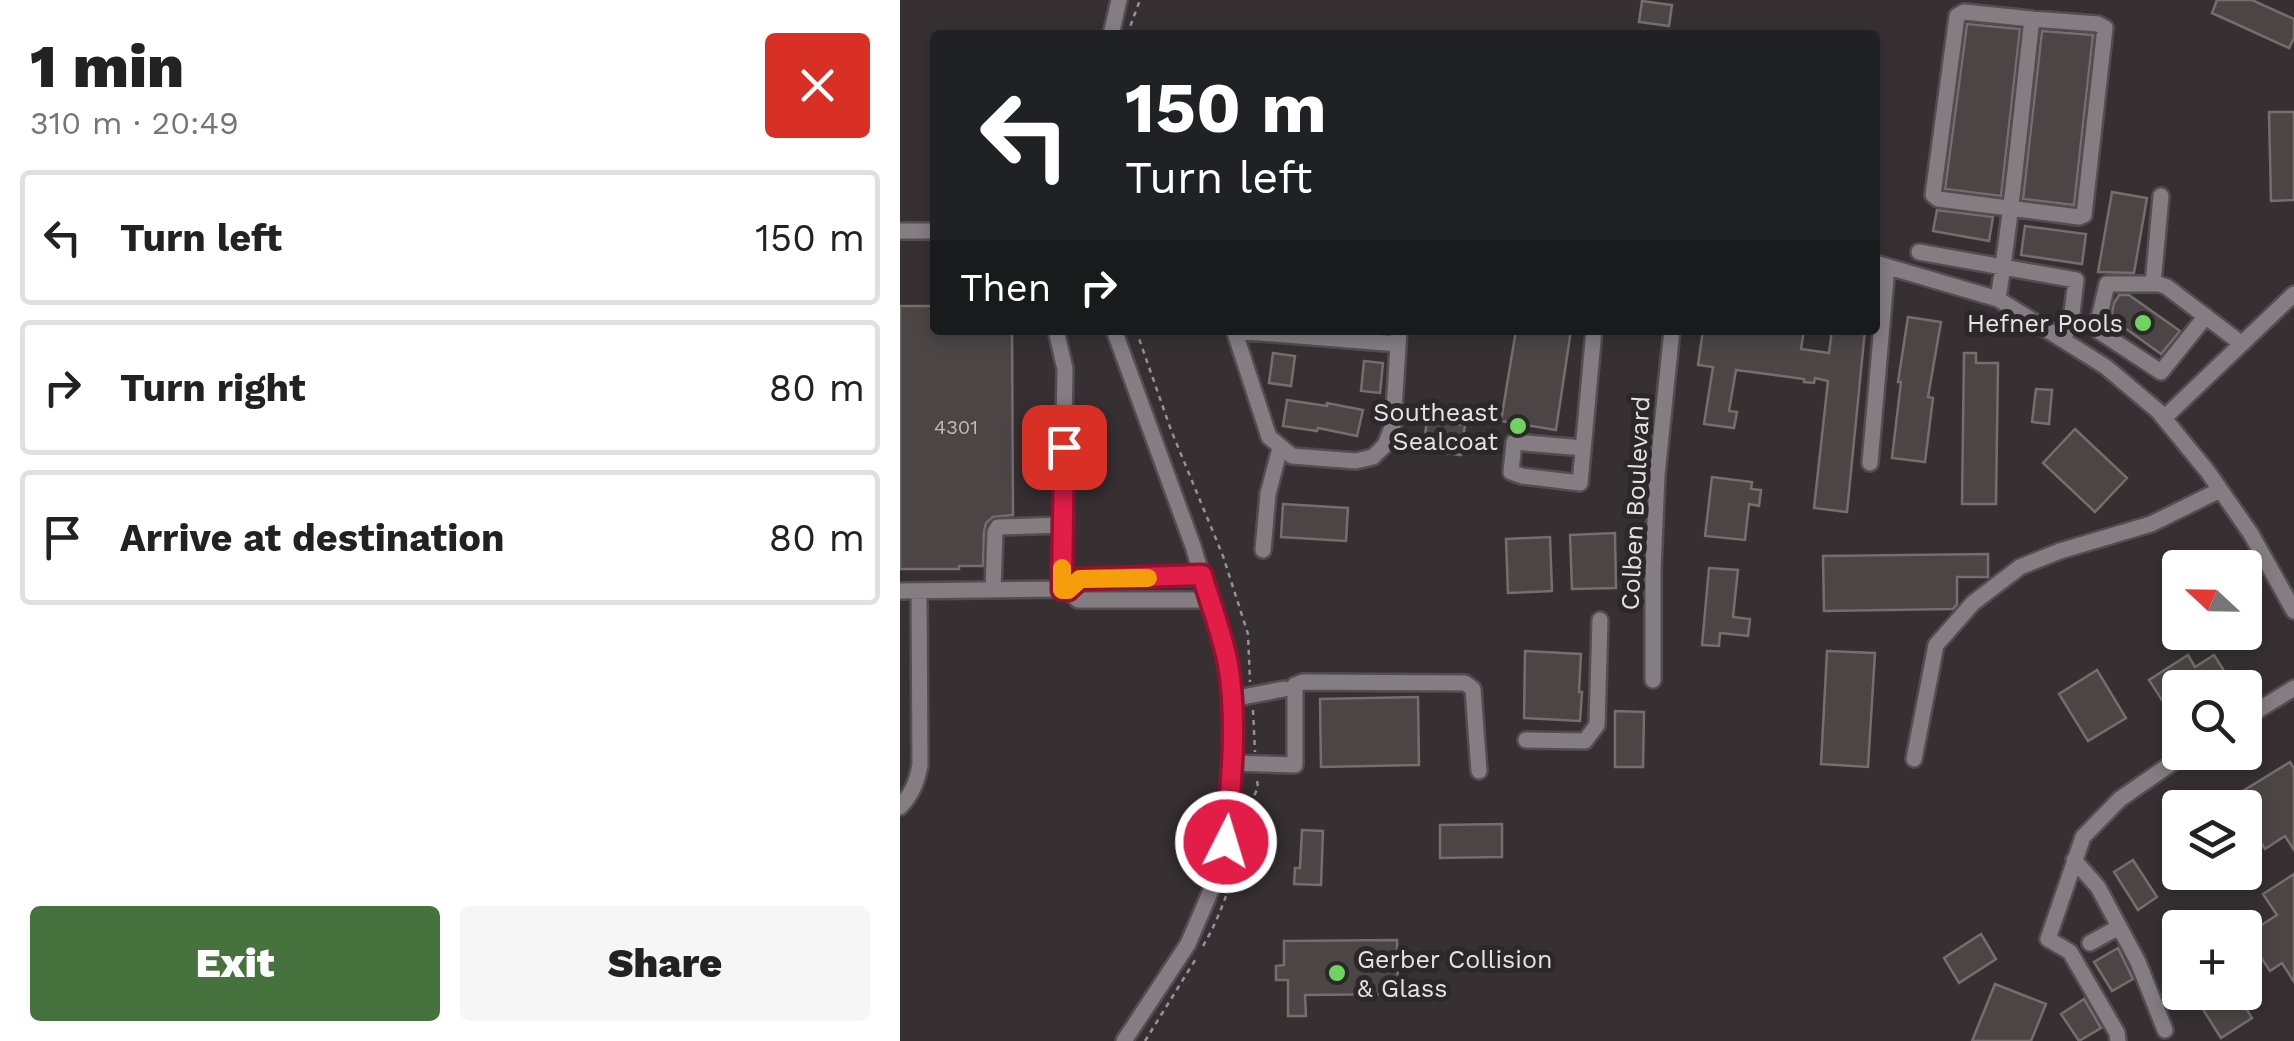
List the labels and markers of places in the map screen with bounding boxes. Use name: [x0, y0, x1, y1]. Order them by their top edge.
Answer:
place label: Hefner Pools: [1967, 309, 2123, 338]
marker: Hefner Pools: [2132, 312, 2154, 334]
place label: Southeast Sealcoat: [1373, 398, 1499, 456]
pin: [1022, 405, 1107, 490]
marker: Southeast Sealcoat: [1507, 415, 1529, 437]
place label: Gerber Collision & Glass: [1357, 945, 1552, 1003]
marker: Gerber Collision & Glass: [1326, 962, 1348, 984]

